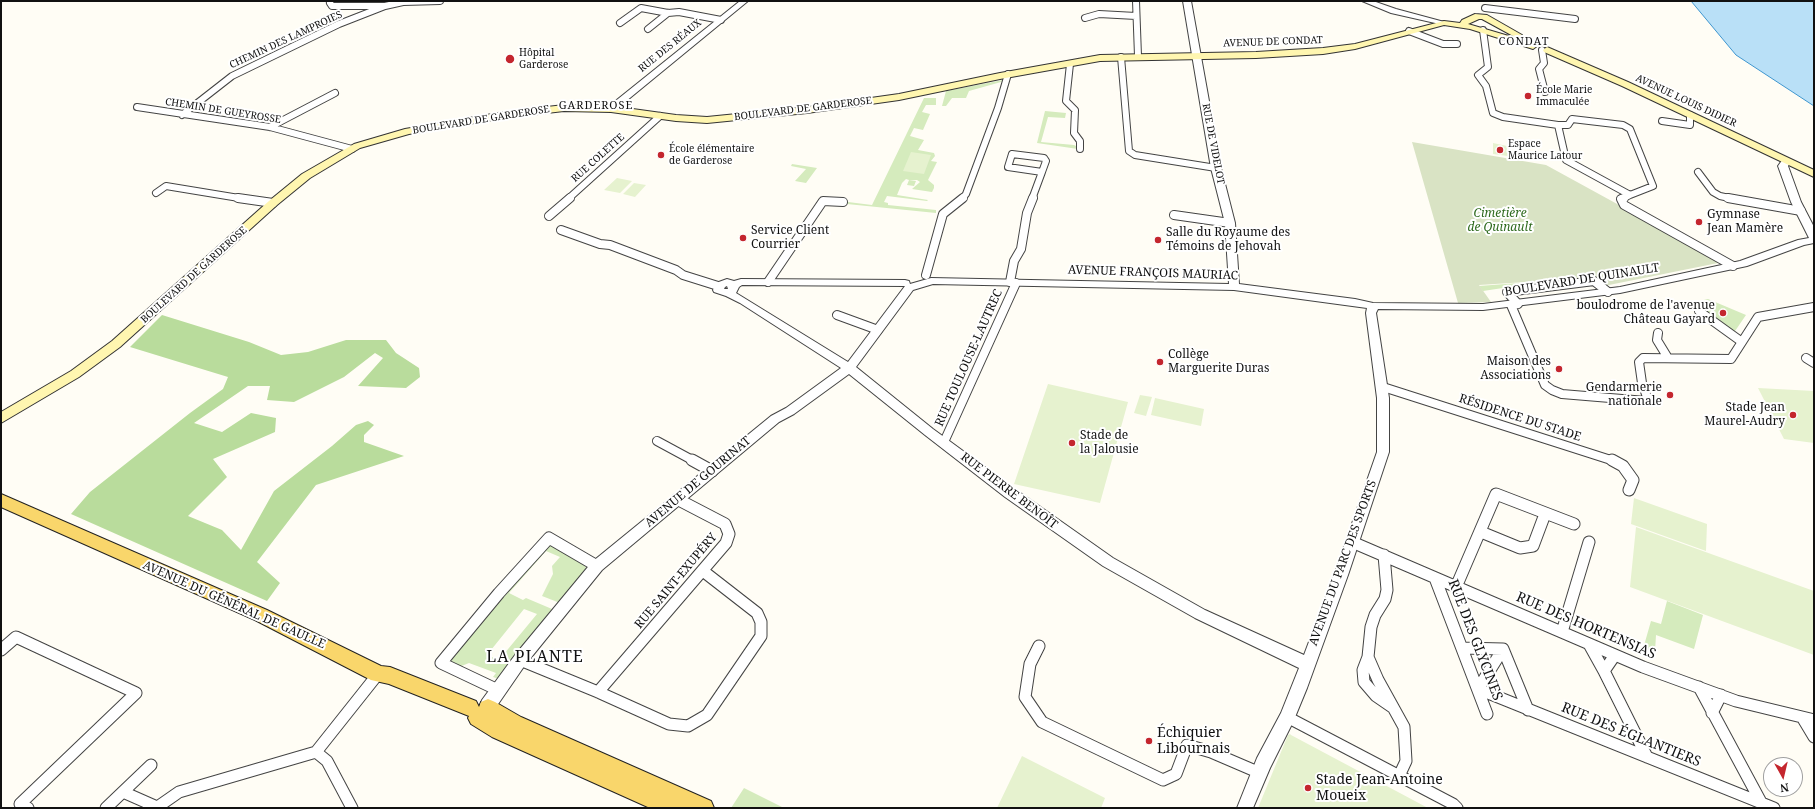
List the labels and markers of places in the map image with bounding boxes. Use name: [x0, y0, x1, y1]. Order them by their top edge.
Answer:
place label: Hôpital Garderose: [519, 47, 568, 70]
marker: Hôpital Garderose: [504, 53, 516, 65]
place label: École Marie Immaculée: [1536, 84, 1592, 108]
marker: École Marie Immaculée: [1523, 91, 1533, 101]
place label: Espace Maurice Latour: [1508, 138, 1582, 162]
place label: École élémentaire de Garderose: [669, 143, 754, 166]
marker: Espace Maurice Latour: [1495, 145, 1505, 155]
marker: École élémentaire de Garderose: [656, 150, 666, 160]
place label: Gymnase Jean Mamère: [1707, 208, 1783, 236]
marker: Gymnase Jean Mamère: [1694, 217, 1704, 227]
place label: Service Client Courrier: [751, 224, 829, 252]
place label: Salle du Royaume des Témoins de Jehovah: [1166, 226, 1290, 254]
marker: Service Client Courrier: [738, 233, 748, 243]
marker: Salle du Royaume des Témoins de Jehovah: [1153, 235, 1163, 245]
place label: boulodrome de l'avenue Château Gayard: [1576, 299, 1715, 327]
marker: boulodrome de l'avenue Château Gayard: [1718, 308, 1728, 318]
place label: Collège Marguerite Duras: [1168, 348, 1269, 376]
place label: Maison des Associations: [1480, 355, 1551, 383]
marker: Collège Marguerite Duras: [1155, 357, 1165, 367]
marker: Maison des Associations: [1554, 364, 1564, 374]
place label: Gendarmerie nationale: [1586, 381, 1662, 409]
marker: Gendarmerie nationale: [1665, 390, 1675, 400]
place label: Stade Jean Maurel-Audry: [1704, 401, 1785, 429]
marker: Stade Jean Maurel-Audry: [1788, 410, 1798, 420]
place label: Stade de la Jalousie: [1080, 429, 1139, 457]
marker: Stade de la Jalousie: [1067, 438, 1077, 448]
place label: Échiquier Libournais: [1157, 725, 1230, 758]
marker: Échiquier Libournais: [1144, 736, 1154, 746]
place label: Stade Jean-Antoine Moueix: [1316, 772, 1443, 804]
marker: Stade Jean-Antoine Moueix: [1303, 783, 1313, 793]

